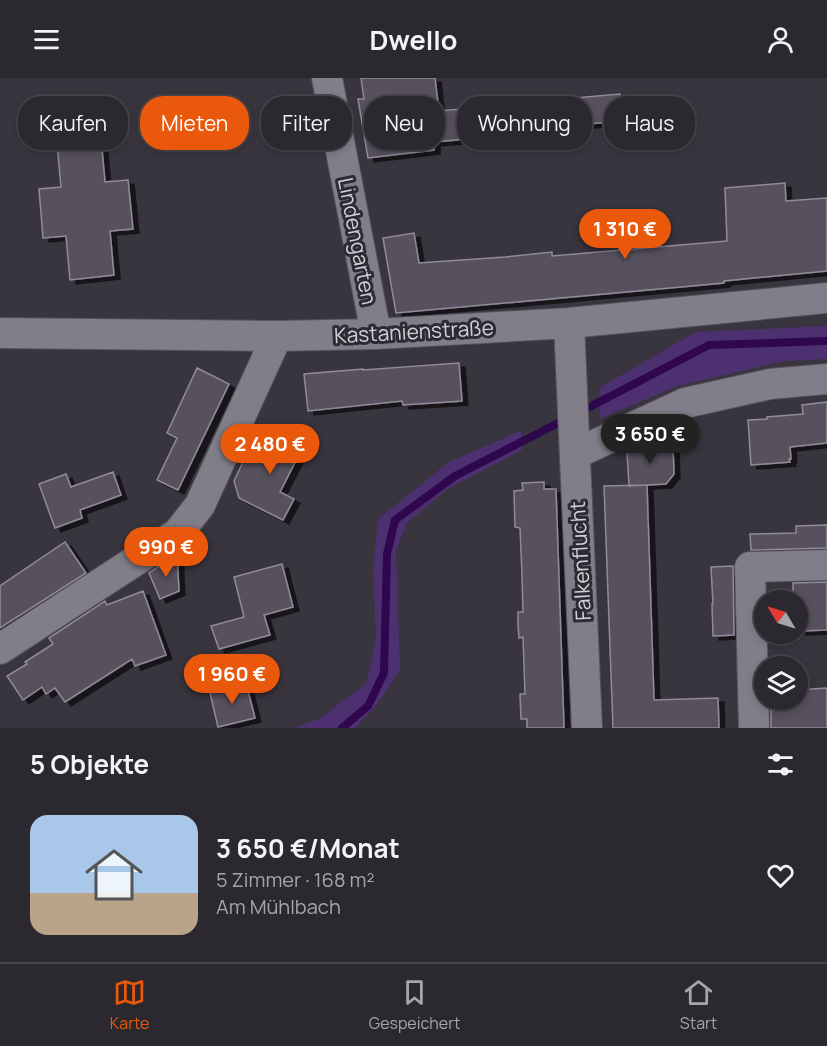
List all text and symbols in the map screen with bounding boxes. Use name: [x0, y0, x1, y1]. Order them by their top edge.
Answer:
text: Dwello: [369, 21, 458, 58]
icon: menu: [30, 23, 63, 56]
icon: person: [764, 23, 797, 56]
chip: Kaufen: [18, 96, 128, 150]
chip: Mieten: [140, 96, 249, 150]
chip: Filter: [261, 96, 352, 150]
chip: Neu: [364, 96, 445, 150]
chip: Wohnung: [457, 96, 592, 150]
chip: Haus: [604, 96, 695, 150]
street label: Lindengarten: [332, 175, 384, 307]
pin: 1 310 €: [570, 209, 680, 260]
text: 1 310 €: [593, 215, 657, 242]
street label: Kastanienstraße: [333, 313, 495, 349]
pin: 3 650 €: [595, 414, 705, 465]
text: 3 650 €: [615, 420, 685, 447]
pin: 2 480 €: [215, 424, 325, 475]
text: 2 480 €: [234, 430, 306, 457]
street label: Falkenflucht: [563, 501, 597, 621]
pin: 990 €: [124, 527, 208, 578]
text: 990 €: [138, 533, 194, 560]
north arrow: [754, 590, 808, 644]
map controls: [754, 590, 808, 710]
pin: 1 960 €: [177, 654, 287, 705]
button: layers: [754, 656, 808, 710]
text: 1 960 €: [198, 660, 266, 687]
text: 5 Objekte: [30, 746, 149, 782]
icon: filters: [764, 748, 797, 781]
text: 3 650 €/Monat: [216, 830, 400, 866]
icon: home: [78, 839, 150, 911]
icon: heart: [764, 859, 797, 892]
text: 5 Zimmer · 168 m²: [216, 866, 375, 893]
text: Am Mühlbach: [216, 893, 341, 920]
tab: Karte: [110, 976, 149, 1034]
tab: Gespeichert: [369, 976, 460, 1034]
tab: Start: [680, 976, 717, 1034]

